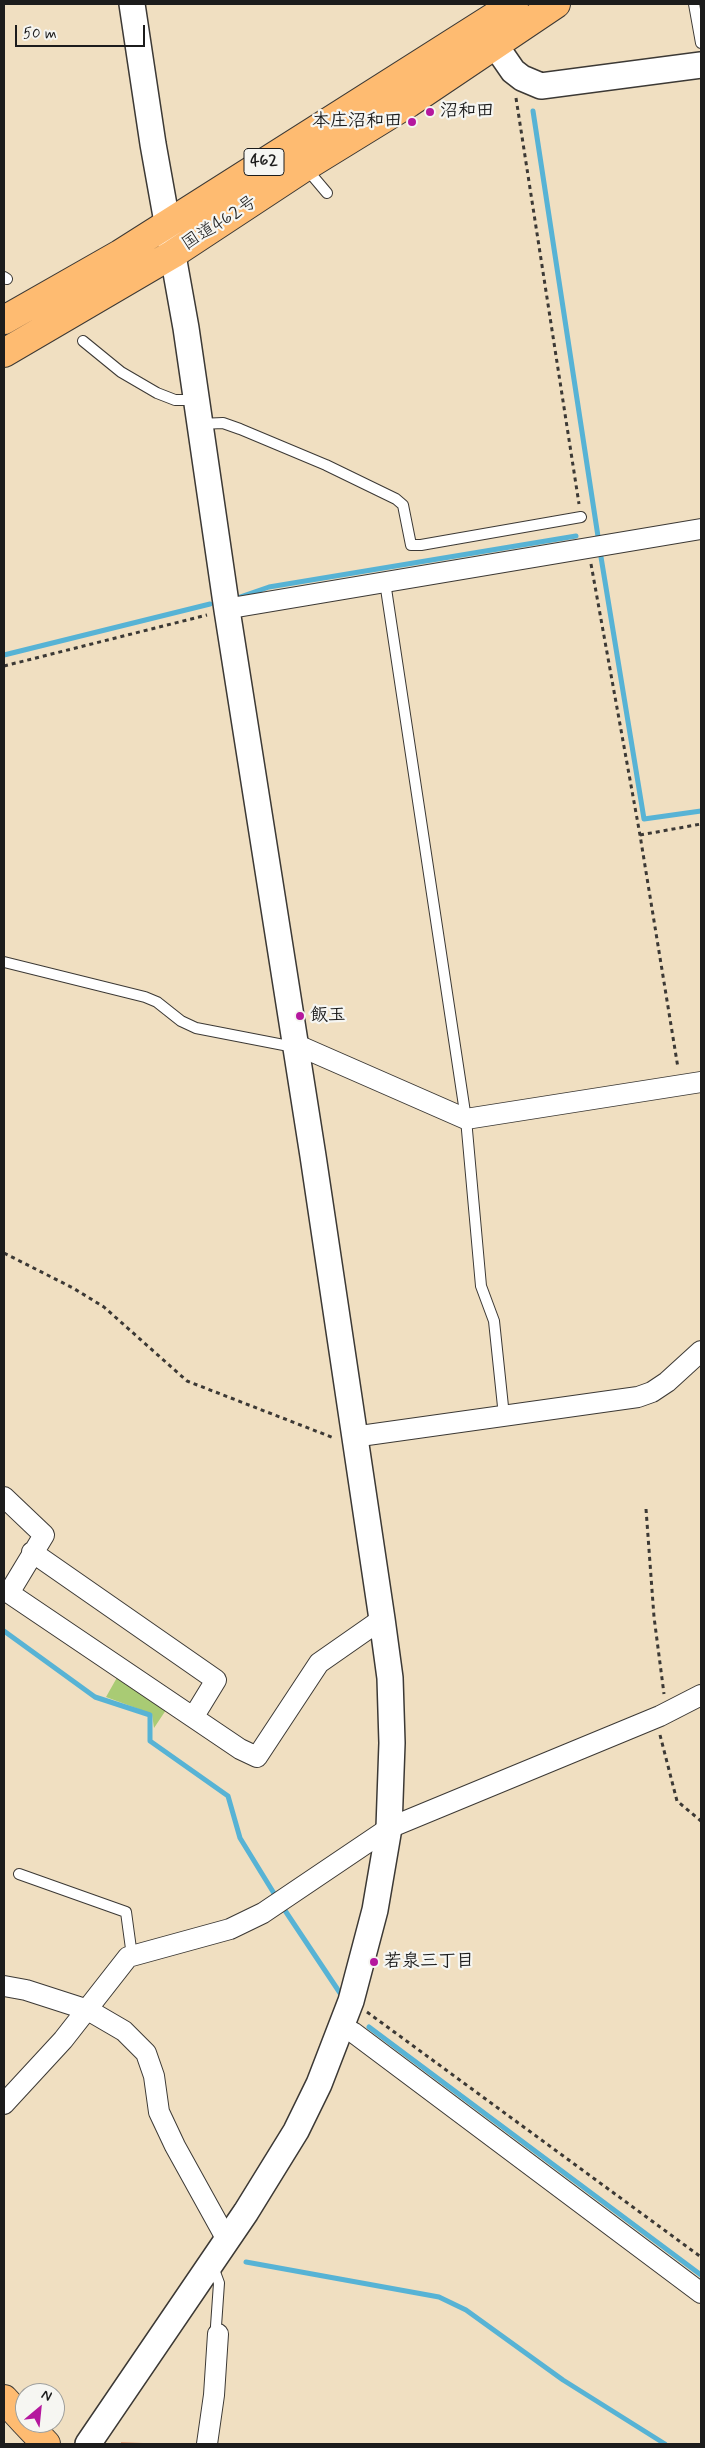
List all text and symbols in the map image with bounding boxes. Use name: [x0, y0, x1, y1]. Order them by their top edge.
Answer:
scale bar: [18, 15, 148, 47]
text: 50 m: [23, 24, 57, 44]
place label: 沼和田: [440, 101, 494, 123]
marker: 沼和田: [424, 106, 436, 118]
place label: 本庄沼和田: [312, 111, 402, 133]
marker: 本庄沼和田: [406, 116, 418, 128]
road number: 462: [244, 148, 284, 176]
street label: 国道462号: [178, 192, 262, 256]
place label: 飯玉: [310, 1005, 346, 1027]
marker: 飯玉: [294, 1010, 306, 1022]
place label: 若泉三丁目: [384, 1951, 474, 1973]
marker: 若泉三丁目: [368, 1956, 380, 1968]
north arrow: [15, 2383, 65, 2433]
text: N: [38, 2385, 55, 2406]

